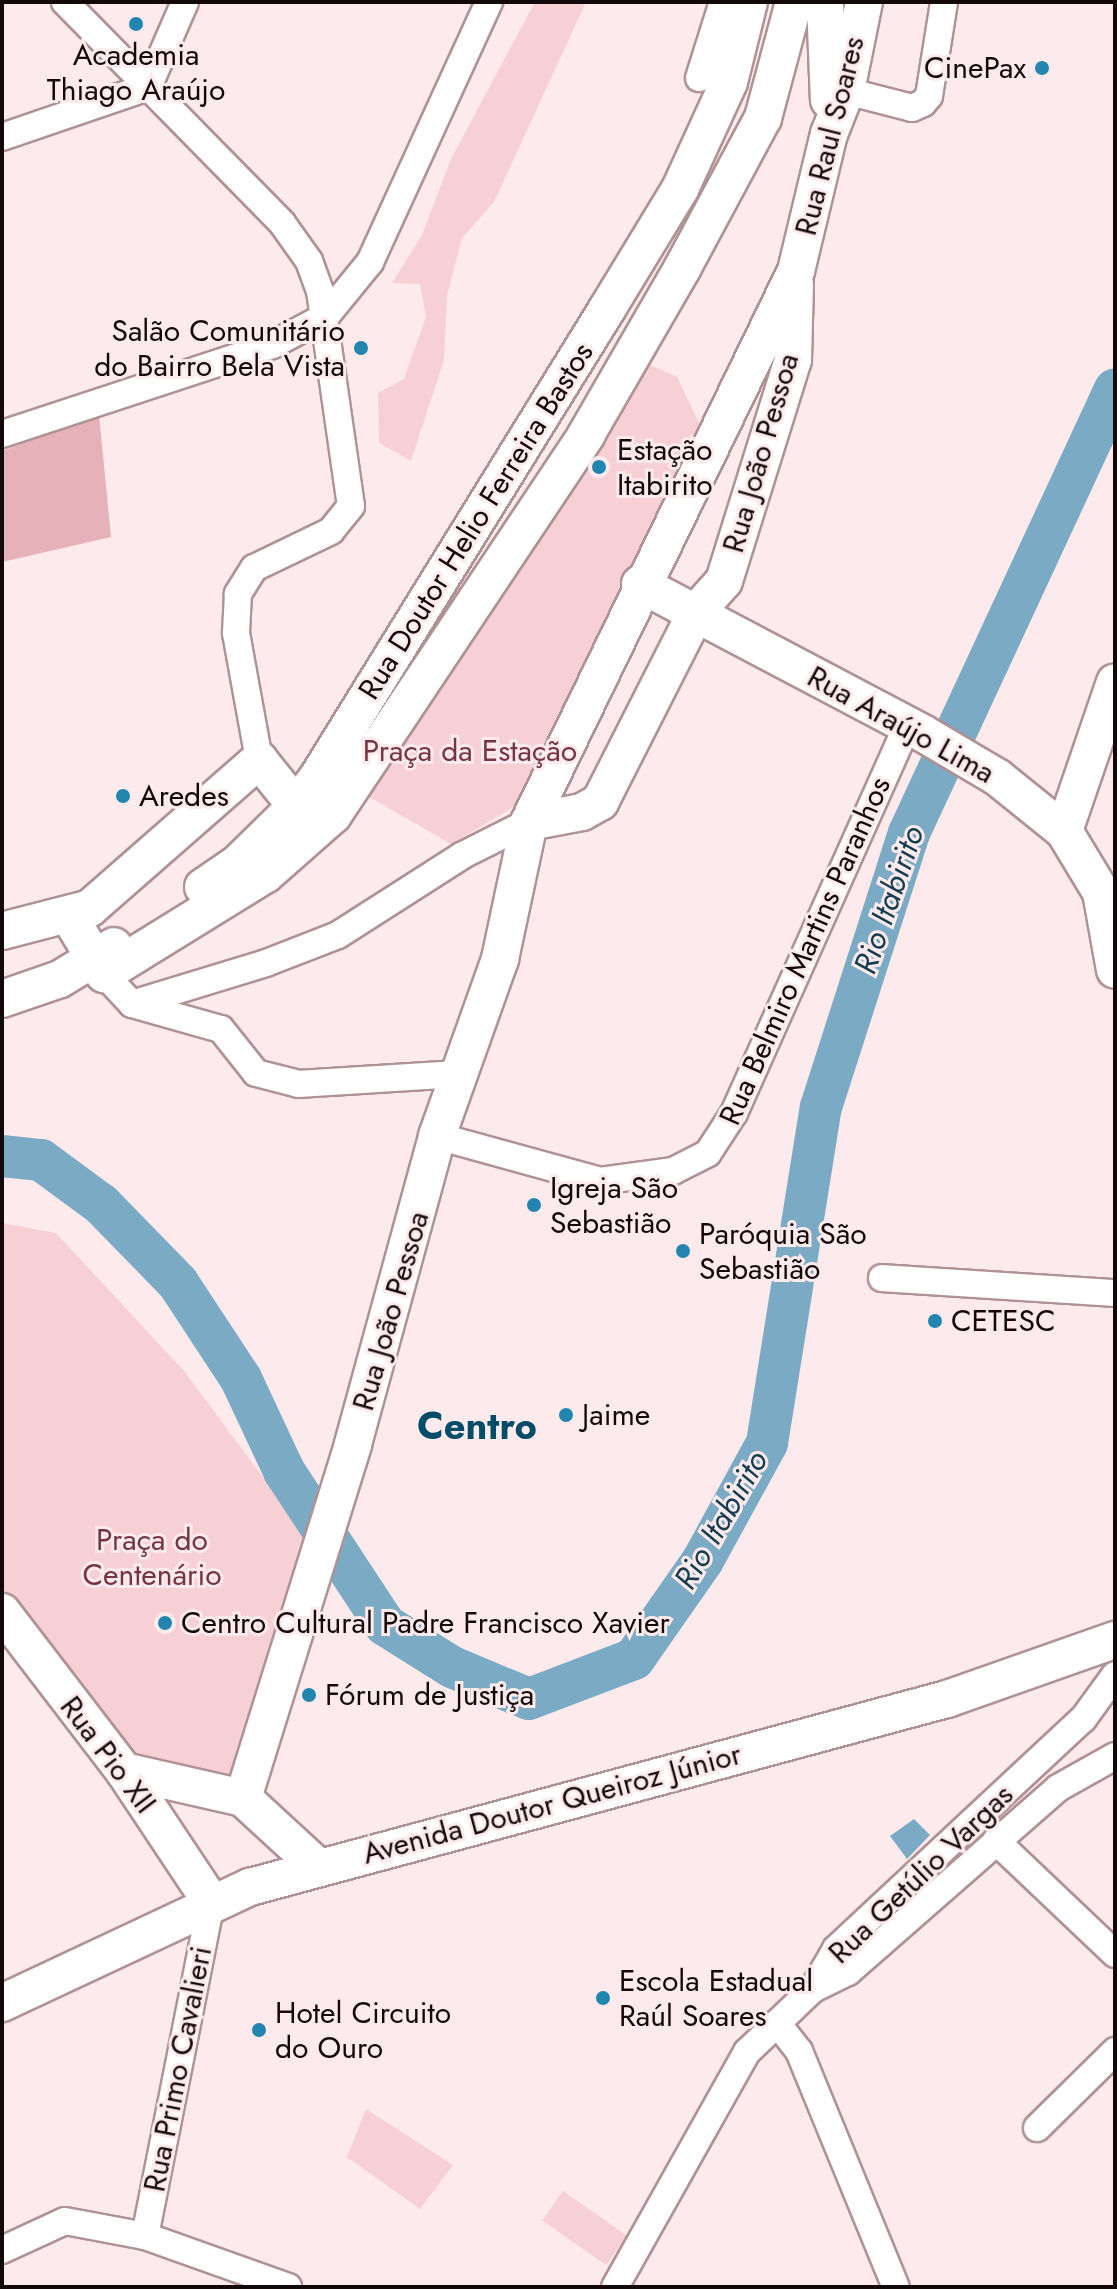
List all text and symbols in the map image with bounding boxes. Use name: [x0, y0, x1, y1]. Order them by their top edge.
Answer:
marker: Academia Thiago Araújo: [127, 15, 145, 33]
street label: Rua Raul Soares: [788, 33, 872, 239]
place label: Academia Thiago Araújo: [47, 37, 225, 108]
place label: CinePax: [924, 50, 1026, 86]
marker: CinePax: [1033, 59, 1051, 77]
place label: Salão Comunitário do Bairro Bela Vista: [94, 313, 345, 384]
street label: Rua Doutor Helio Ferreira Bastos: [351, 336, 601, 706]
marker: Salão Comunitário do Bairro Bela Vista: [352, 339, 370, 357]
street label: Rua João Pessoa: [715, 349, 807, 557]
place label: Estação Itabirito: [617, 432, 713, 502]
marker: Estação Itabirito: [588, 456, 610, 478]
street label: Rua Araújo Lima: [801, 659, 1001, 791]
park label: Praça da Estação: [363, 733, 577, 769]
street label: Rua Belmiro Martins Paranhos: [712, 771, 898, 1131]
place label: Aredes: [139, 778, 229, 814]
marker: Aredes: [114, 787, 132, 805]
water label: Rio Itabirito: [846, 821, 932, 979]
place label: Igreja São Sebastião: [550, 1170, 678, 1240]
marker: Igreja São Sebastião: [525, 1196, 543, 1214]
street label: Rua João Pessoa: [345, 1207, 437, 1415]
place label: Paróquia São Sebastião: [699, 1216, 867, 1286]
marker: Paróquia São Sebastião: [674, 1242, 692, 1260]
place label: CETESC: [951, 1303, 1055, 1339]
marker: CETESC: [926, 1312, 944, 1330]
place label: Jaime: [582, 1397, 650, 1433]
district label: Centro: [417, 1403, 537, 1449]
marker: Jaime: [557, 1406, 575, 1424]
water label: Rio Itabirito: [666, 1444, 776, 1596]
park label: Praça do Centenário: [82, 1522, 222, 1592]
place label: Centro Cultural Padre Francisco Xavier: [181, 1605, 670, 1641]
marker: Centro Cultural Padre Francisco Xavier: [156, 1614, 174, 1632]
place label: Fórum de Justiça: [325, 1677, 534, 1713]
marker: Fórum de Justiça: [300, 1686, 318, 1704]
street label: Rua Pio XII: [52, 1689, 164, 1821]
street label: Avenida Doutor Queiroz Júnior: [359, 1736, 745, 1872]
street label: Rua Getúlio Vargas: [821, 1777, 1021, 1971]
street label: Rua Primo Cavalieri: [137, 1943, 219, 2195]
place label: Escola Estadual Raúl Soares: [619, 1963, 813, 2034]
marker: Escola Estadual Raúl Soares: [594, 1989, 612, 2007]
place label: Hotel Circuito do Ouro: [275, 1995, 451, 2066]
marker: Hotel Circuito do Ouro: [250, 2021, 268, 2039]

